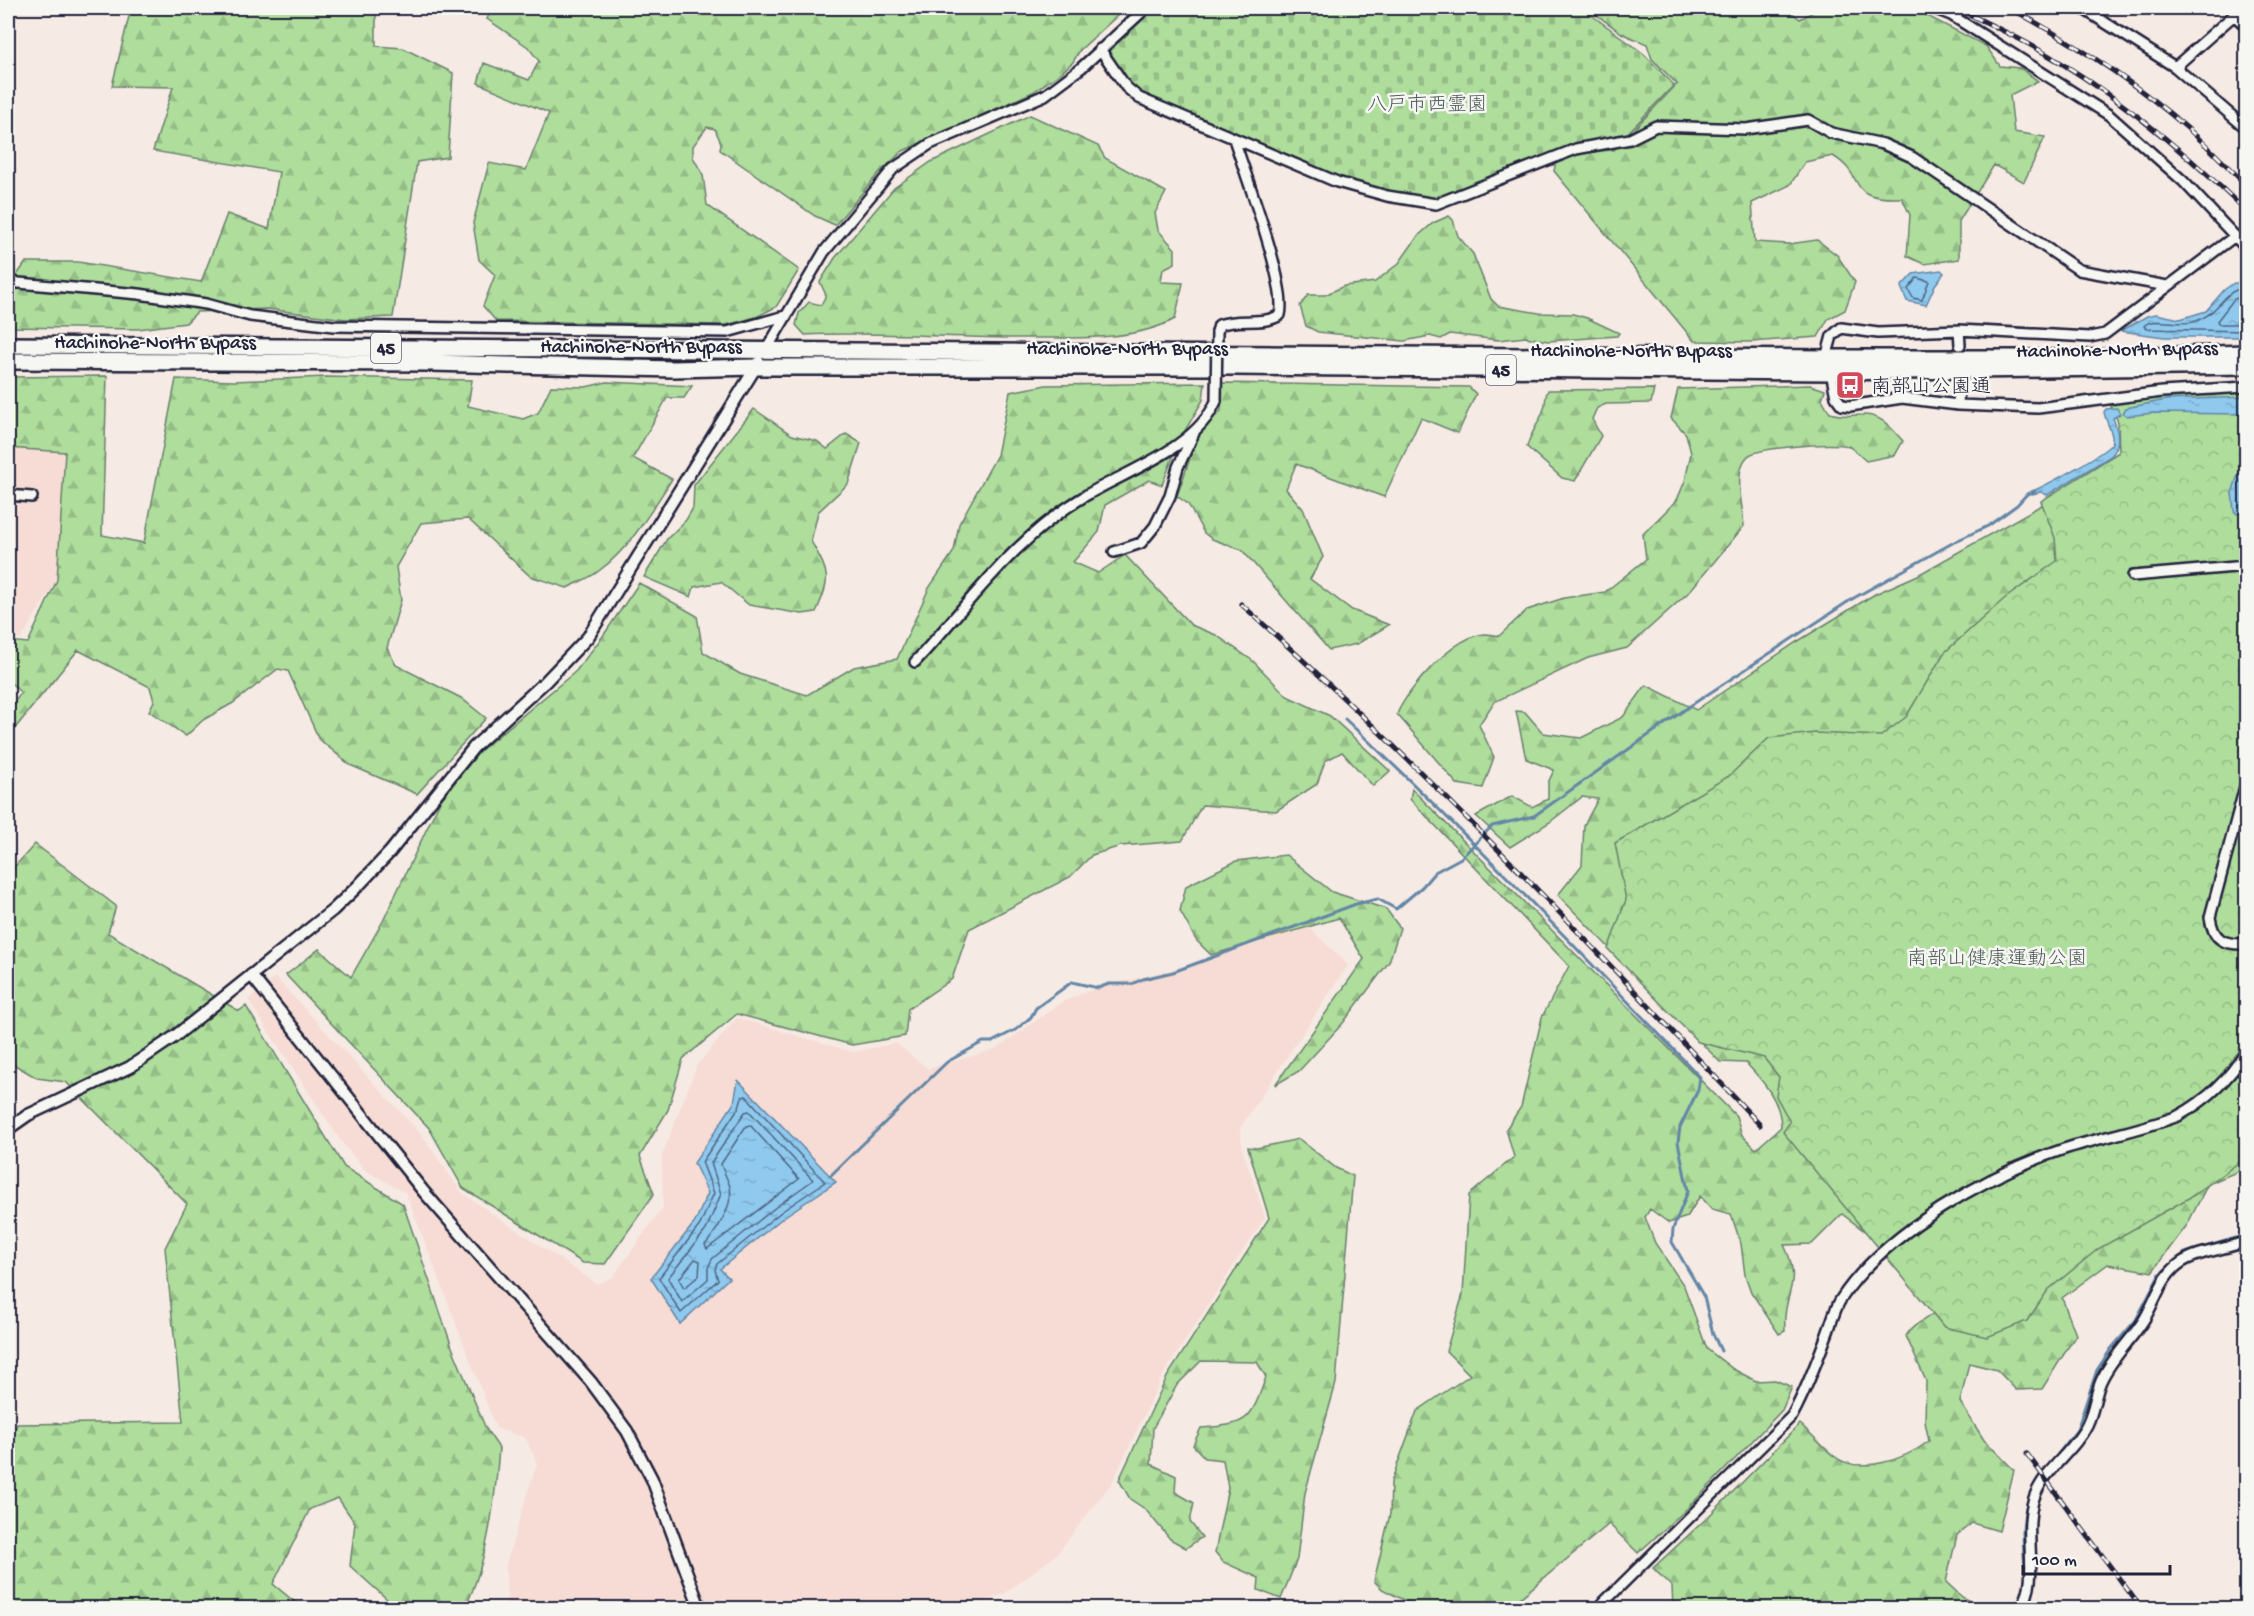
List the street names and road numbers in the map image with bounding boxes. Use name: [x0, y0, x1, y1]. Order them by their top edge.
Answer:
street label: Hachinohe-North Bypass: [54, 333, 256, 356]
road number: 45: [371, 333, 401, 363]
street label: Hachinohe-North Bypass: [540, 337, 742, 360]
street label: Hachinohe-North Bypass: [2016, 338, 2219, 365]
street label: Hachinohe-North Bypass: [1026, 339, 1228, 362]
street label: Hachinohe-North Bypass: [1530, 341, 1732, 364]
road number: 45: [1486, 355, 1516, 385]

